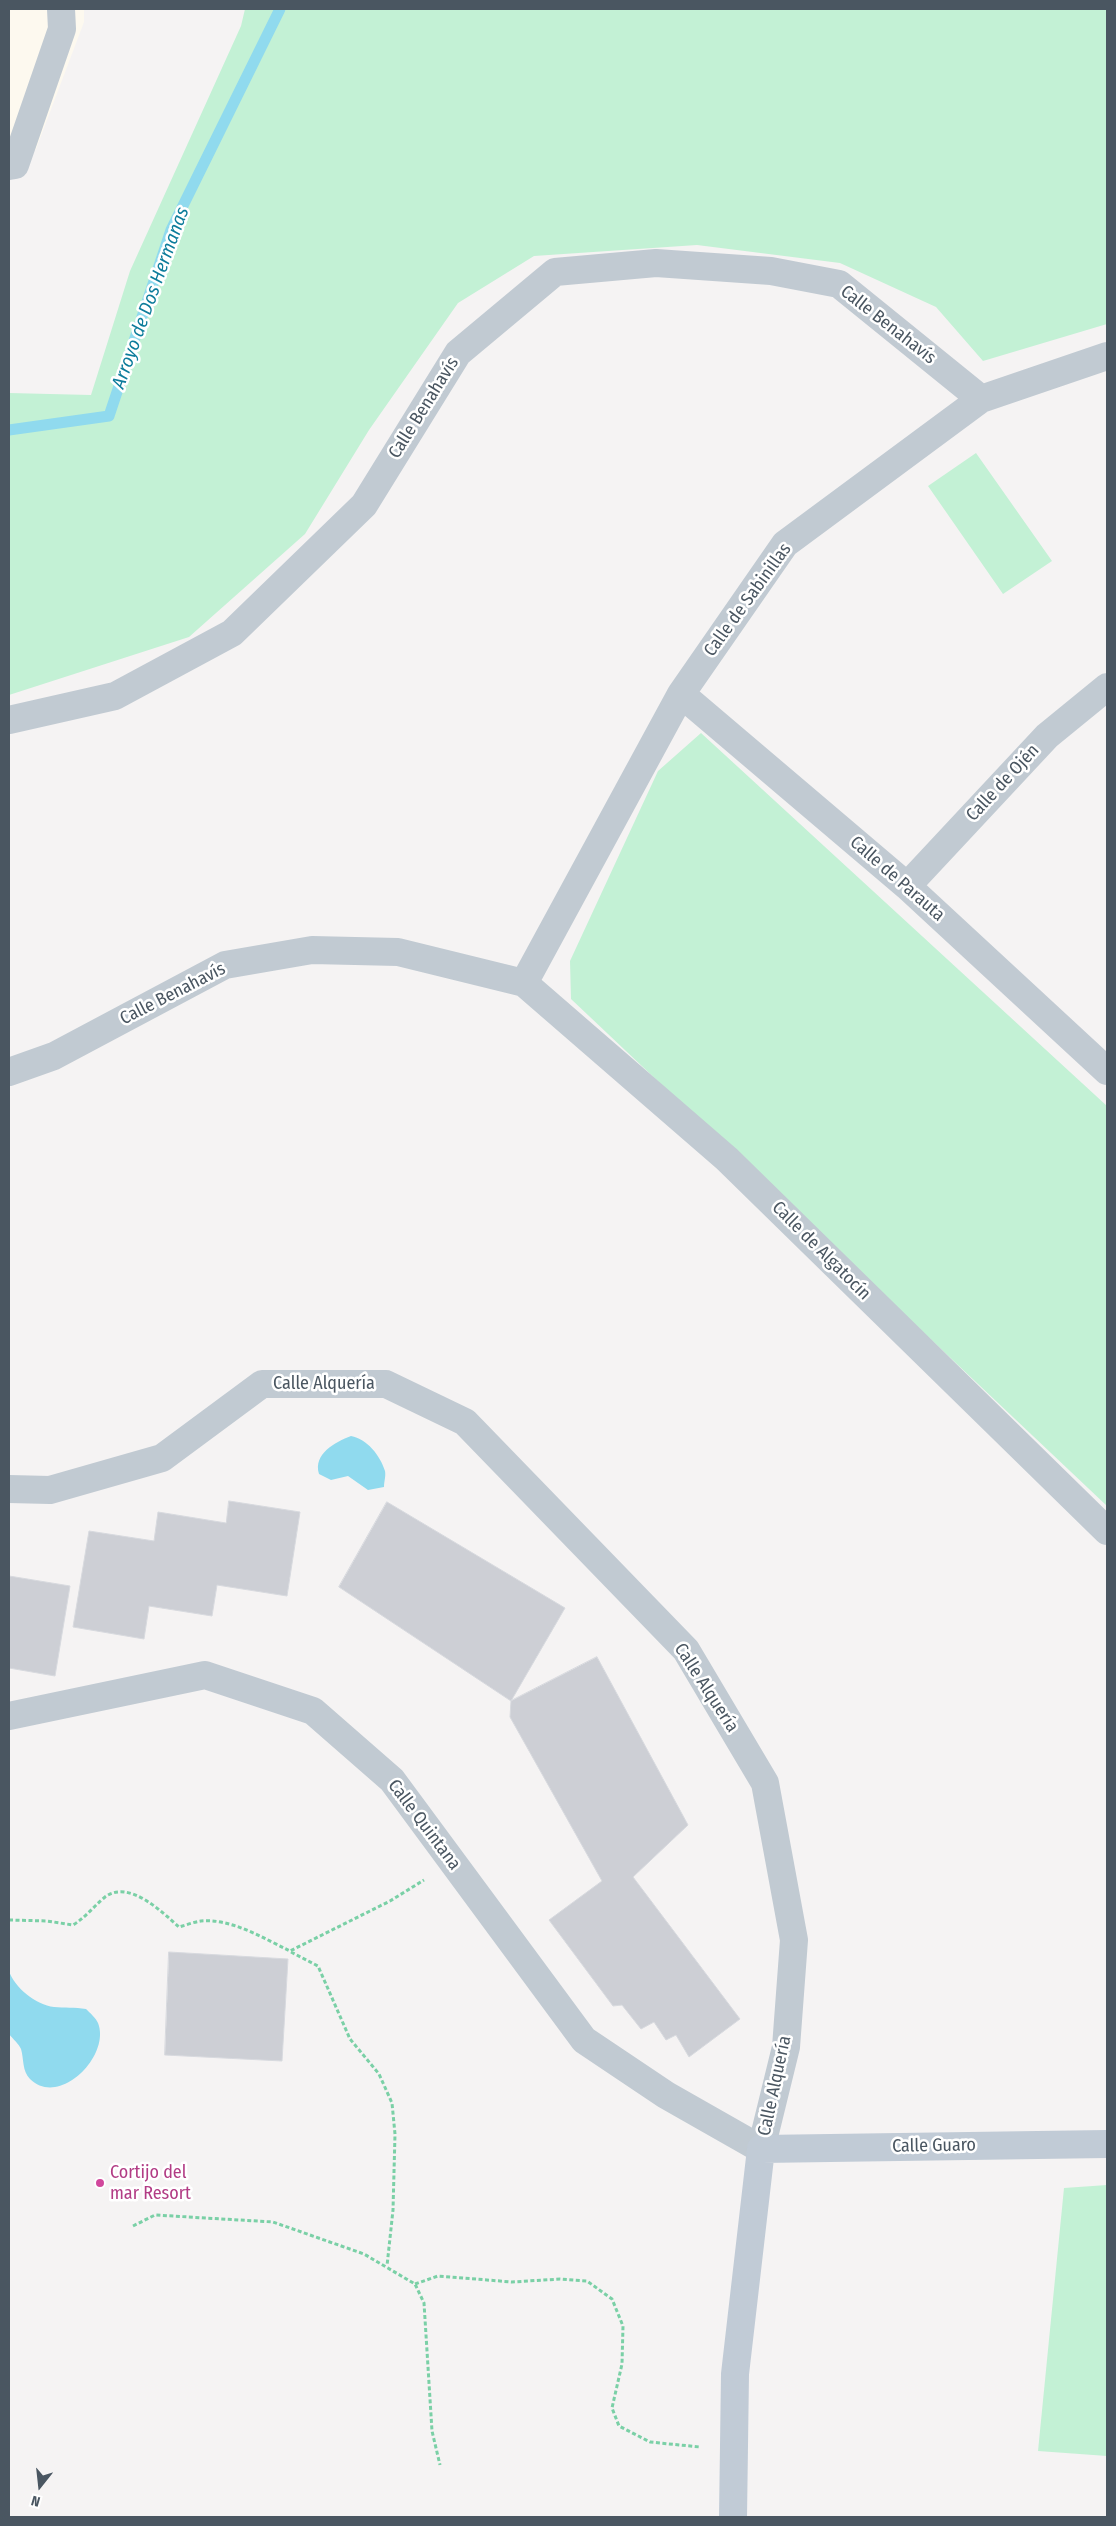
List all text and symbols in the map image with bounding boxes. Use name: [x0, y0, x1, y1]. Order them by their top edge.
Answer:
water label: Arroyo de Dos Hermanas: [108, 204, 194, 392]
street label: Calle Benahavís: [836, 281, 940, 369]
street label: Calle Benahavís: [384, 353, 464, 463]
street label: Calle de Sabinillas: [700, 539, 796, 661]
street label: Calle de Ojén: [962, 740, 1044, 826]
street label: Calle de Parauta: [845, 832, 949, 926]
street label: Calle Benahavís: [117, 958, 229, 1030]
street label: Calle de Algatocín: [767, 1197, 875, 1305]
street label: Calle Alquería: [273, 1373, 375, 1395]
street label: Calle Alquería: [669, 1639, 743, 1737]
street label: Calle Quintana: [383, 1775, 465, 1875]
street label: Calle Alquería: [754, 2034, 796, 2138]
street label: Calle Guaro: [892, 2134, 976, 2158]
place label: Cortijo del mar Resort: [110, 2162, 191, 2204]
marker: Cortijo del mar Resort: [94, 2177, 106, 2189]
north arrow: [15, 2461, 65, 2511]
text: N: [29, 2492, 42, 2510]

